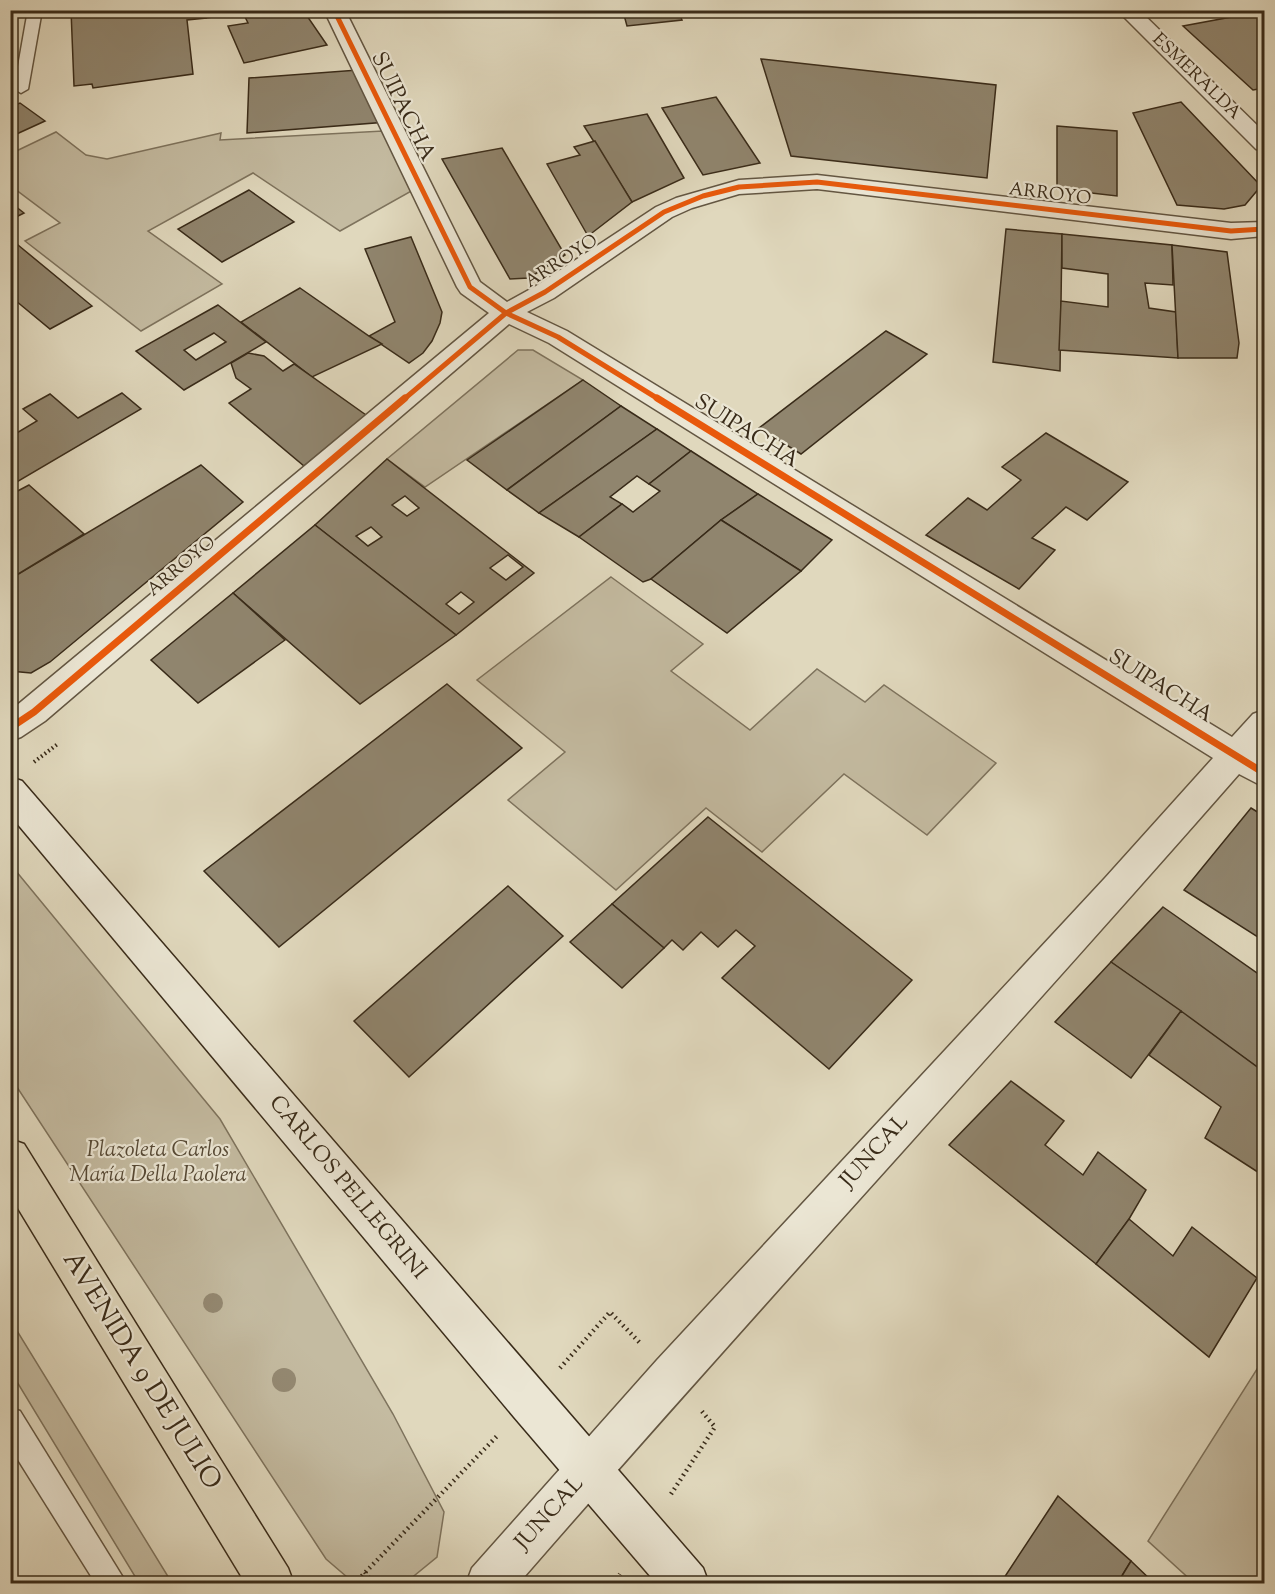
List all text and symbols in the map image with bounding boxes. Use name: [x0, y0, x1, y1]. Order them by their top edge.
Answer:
street label: ESMERALDA: [1146, 28, 1247, 127]
street label: SUIPACHA: [362, 47, 442, 167]
street label: ARROYO: [1008, 177, 1092, 213]
street label: ARROYO: [520, 229, 604, 295]
street label: SUIPACHA: [687, 387, 805, 477]
street label: ARROYO: [142, 531, 222, 603]
street label: SUIPACHA: [1101, 642, 1219, 732]
street label: CARLOS PELLEGRINI: [260, 1089, 434, 1287]
street label: JUNCAL: [832, 1108, 917, 1197]
park label: Plazoleta Carlos María Della Paolera: [69, 1135, 247, 1192]
street label: AVENIDA 9 DE JULIO: [52, 1244, 230, 1498]
street label: JUNCAL: [507, 1470, 592, 1559]

